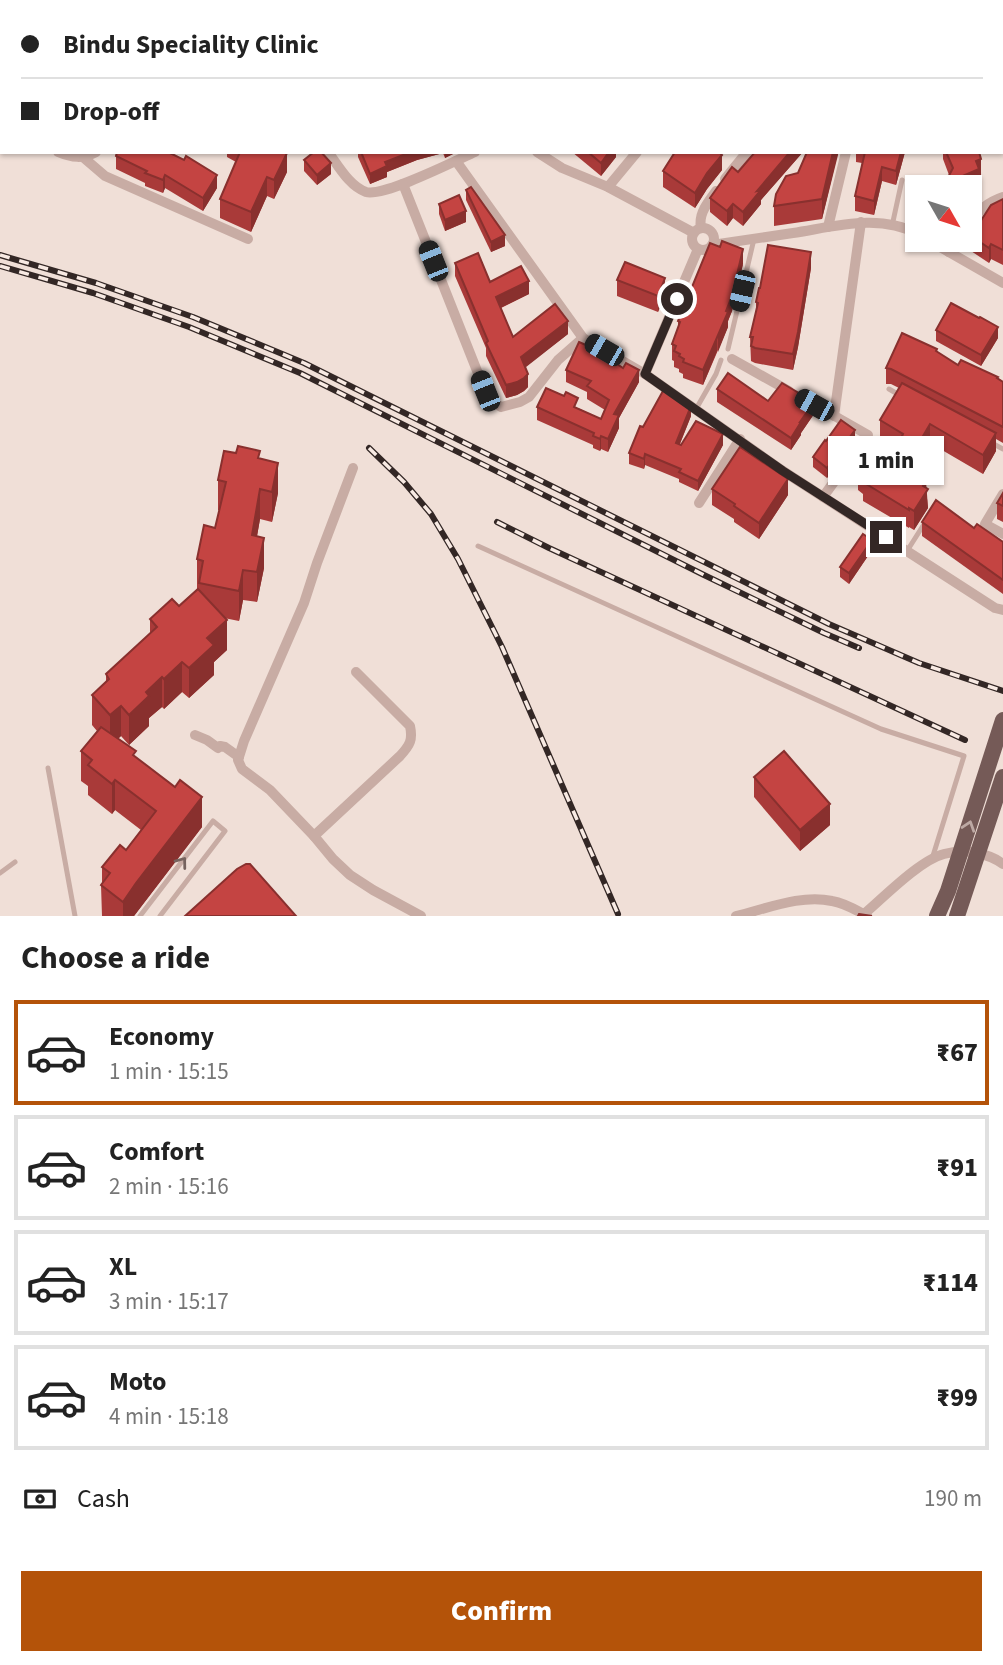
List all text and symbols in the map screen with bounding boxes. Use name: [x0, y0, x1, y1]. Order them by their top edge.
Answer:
text: Bindu Speciality Clinic: [63, 26, 319, 63]
text: Drop-off: [63, 93, 159, 130]
north arrow: [905, 175, 982, 252]
map controls: [905, 175, 982, 252]
car: [416, 238, 451, 284]
car: [728, 268, 757, 314]
route start: [661, 283, 693, 315]
car: [581, 330, 628, 370]
car: [468, 368, 503, 414]
car: [791, 386, 838, 424]
callout: 1 min: [828, 435, 944, 484]
text: 1 min: [858, 444, 914, 477]
route end: [870, 521, 902, 553]
one-way arrow: [960, 821, 975, 833]
one-way arrow: [173, 857, 186, 869]
text: Choose a ride: [21, 935, 210, 981]
text: Economy: [109, 1018, 214, 1055]
icon: car: [25, 1021, 88, 1084]
text: ₹67: [936, 1034, 978, 1071]
text: 1 min · 15:15: [109, 1055, 229, 1088]
text: Comfort: [109, 1133, 204, 1170]
icon: car: [25, 1136, 88, 1199]
text: ₹91: [936, 1149, 978, 1186]
text: 2 min · 15:16: [109, 1170, 229, 1203]
text: XL: [109, 1248, 137, 1285]
icon: car: [25, 1251, 88, 1314]
text: ₹114: [922, 1264, 978, 1301]
text: 3 min · 15:17: [109, 1285, 229, 1318]
text: Moto: [109, 1363, 166, 1400]
icon: car: [25, 1366, 88, 1429]
text: ₹99: [936, 1379, 978, 1416]
text: 4 min · 15:18: [109, 1400, 229, 1433]
icon: cash: [21, 1480, 59, 1518]
text: Cash: [77, 1480, 130, 1517]
text: 190 m: [924, 1482, 982, 1515]
button: Confirm: [21, 1571, 982, 1651]

